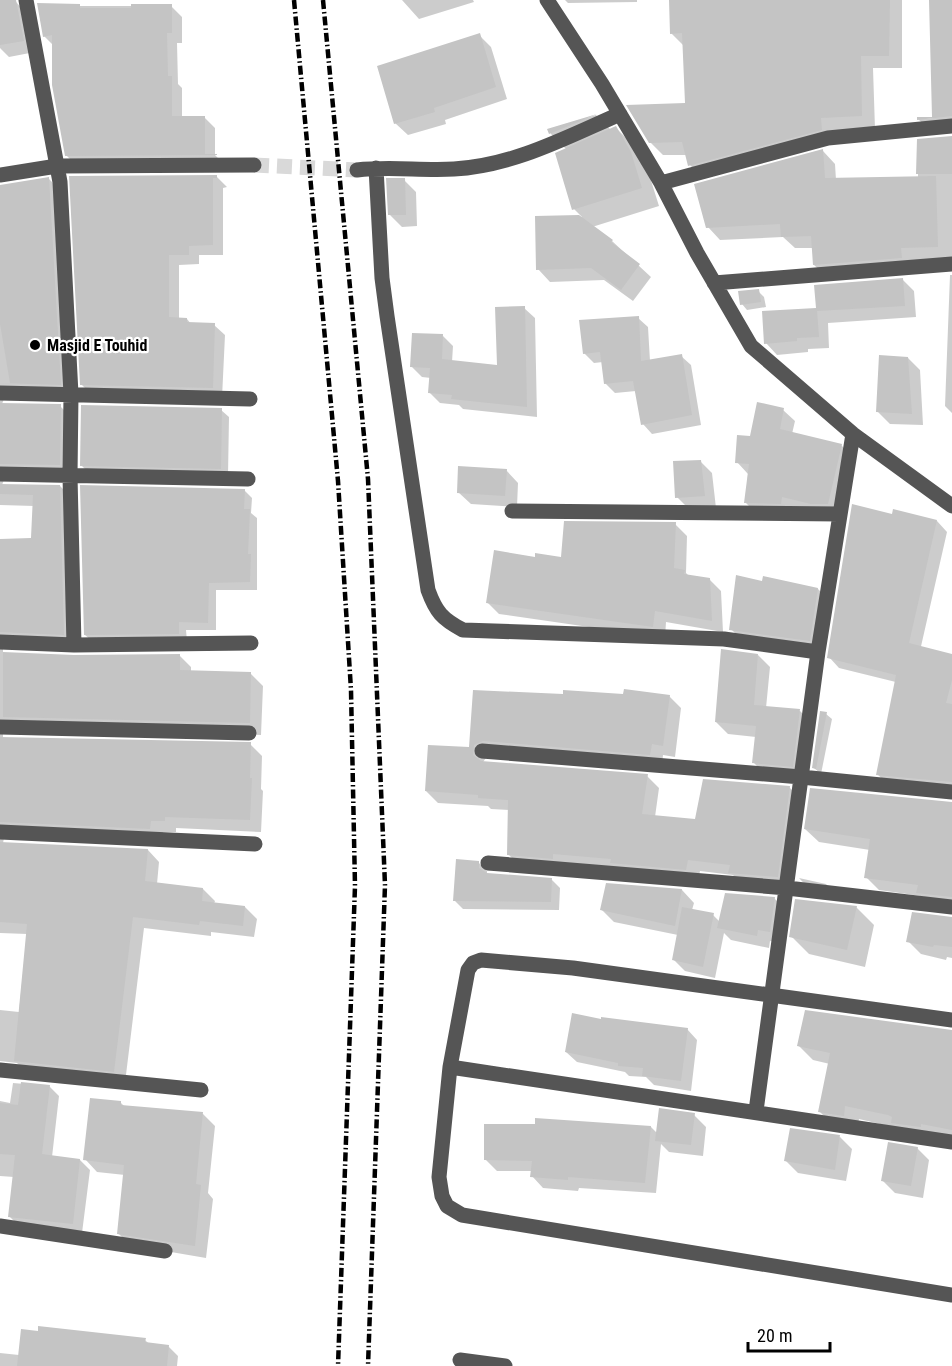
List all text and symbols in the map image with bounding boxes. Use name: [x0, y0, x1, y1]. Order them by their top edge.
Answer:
place label: Masjid E Touhid: [47, 336, 147, 355]
marker: Masjid E Touhid: [28, 338, 42, 352]
scale bar: [748, 1315, 830, 1353]
text: 20 m: [757, 1325, 792, 1346]

